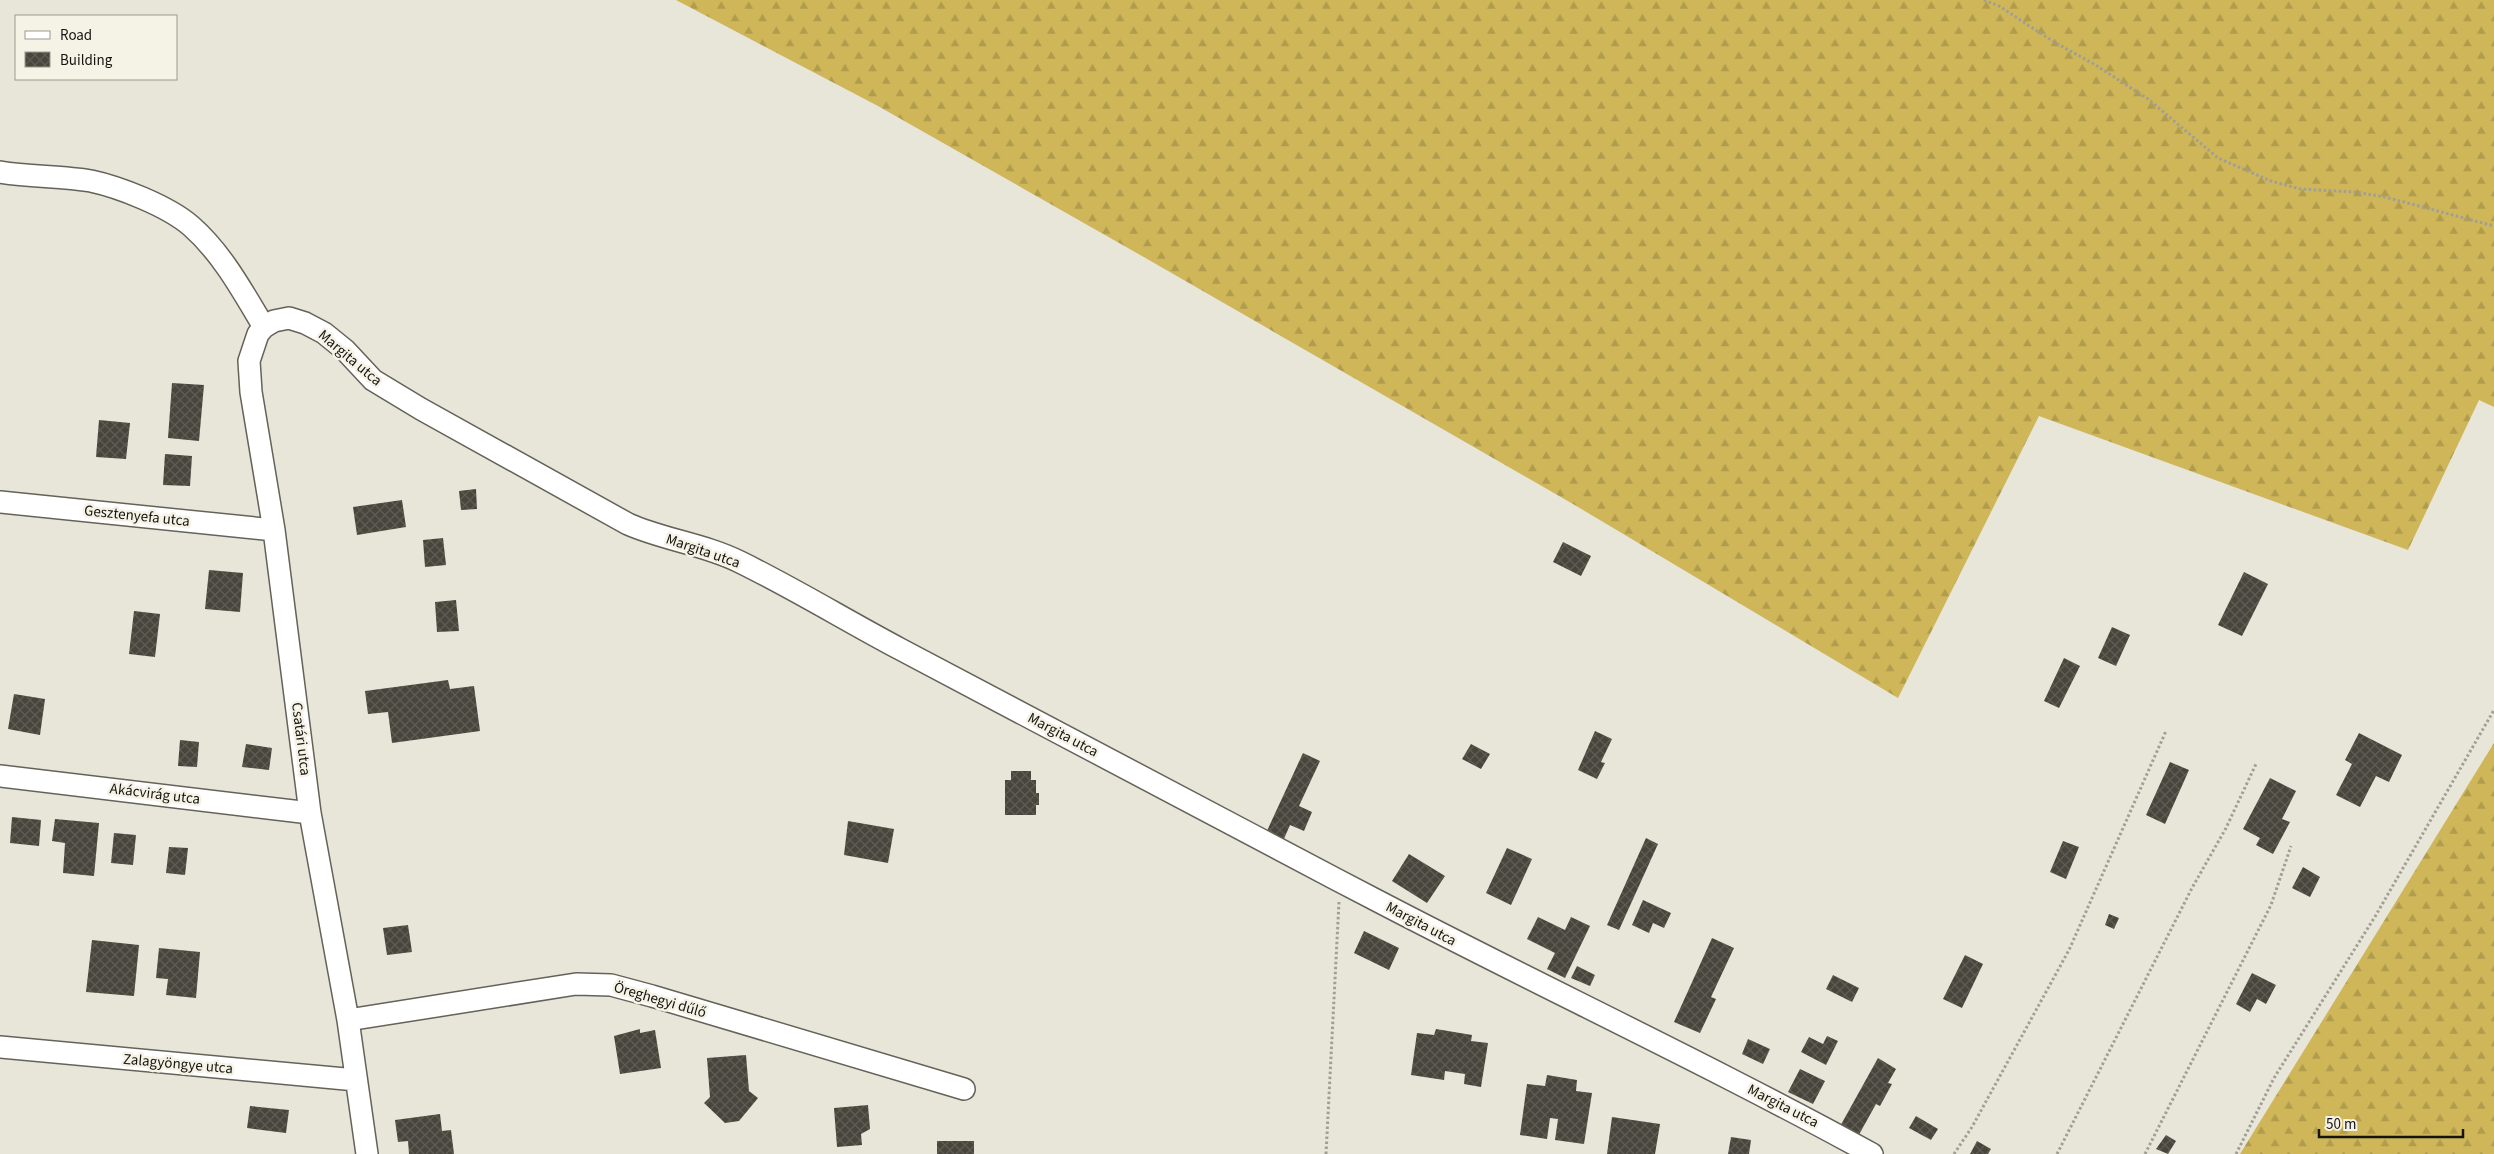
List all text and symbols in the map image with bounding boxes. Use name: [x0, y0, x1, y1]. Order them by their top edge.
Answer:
legend: [15, 15, 178, 80]
text: Road: [60, 25, 92, 46]
text: Building: [60, 50, 113, 71]
street label: Margita utca: [314, 325, 386, 391]
street label: Gesztenyefa utca: [83, 500, 191, 532]
street label: Margita utca: [663, 528, 743, 574]
street label: Csatári utca: [286, 701, 316, 777]
street label: Margita utca: [1024, 708, 1102, 762]
street label: Akácvirág utca: [109, 778, 201, 810]
street label: Margita utca: [1382, 897, 1460, 951]
street label: Öreghegyi dűlő: [611, 977, 709, 1023]
street label: Zalagyöngye utca: [122, 1049, 234, 1079]
street label: Margita utca: [1744, 1079, 1822, 1133]
scale bar: [2319, 1106, 2463, 1138]
text: 50 m: [2326, 1114, 2356, 1135]

